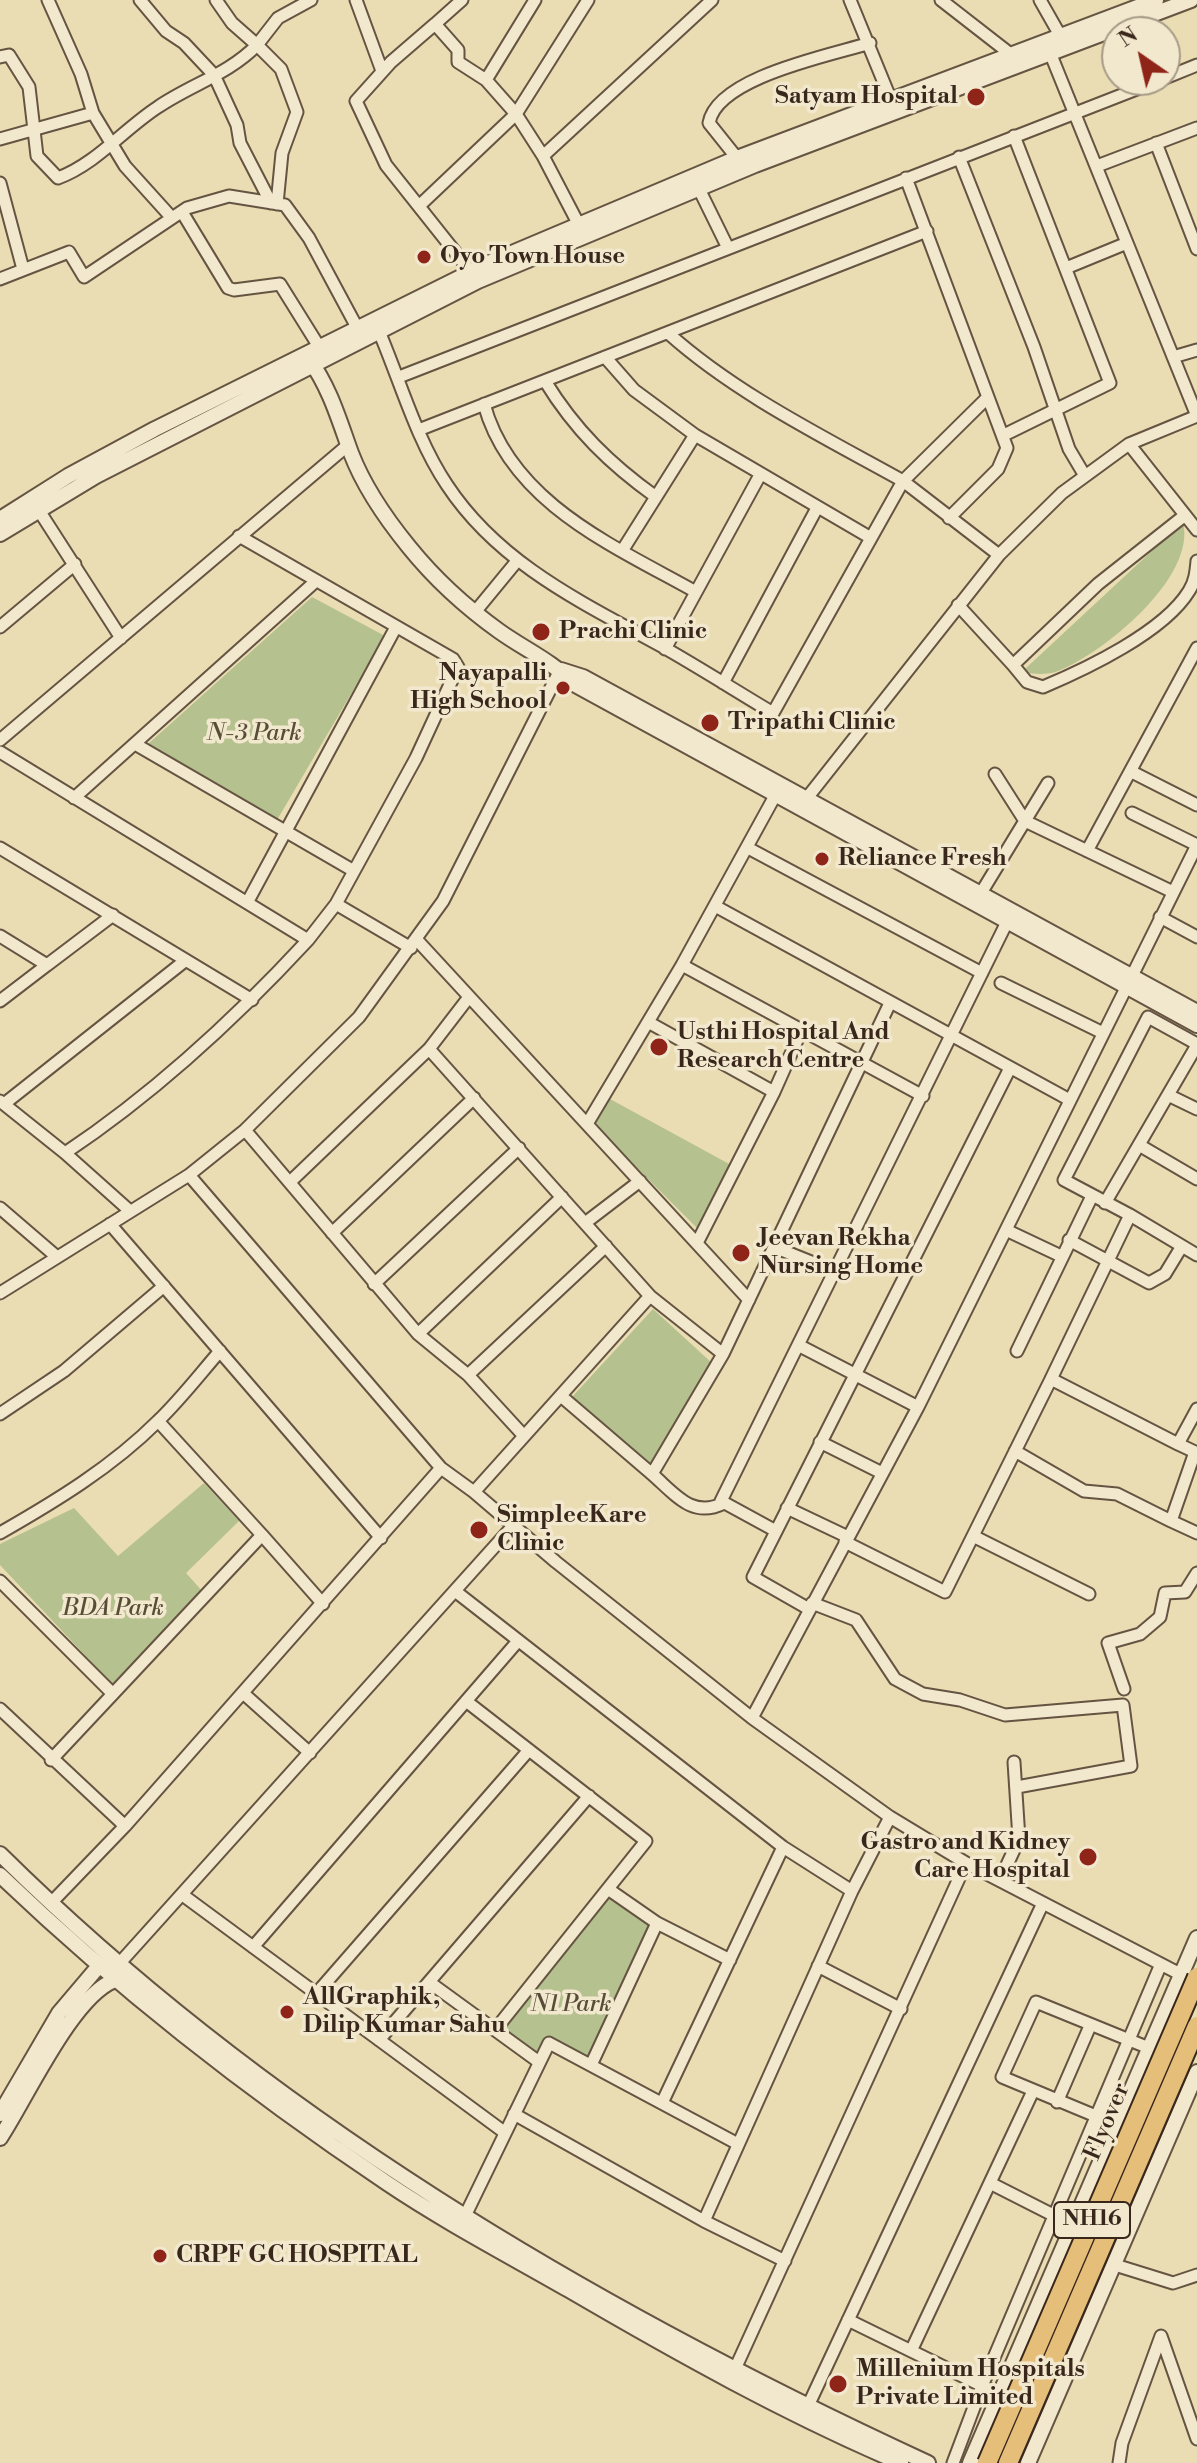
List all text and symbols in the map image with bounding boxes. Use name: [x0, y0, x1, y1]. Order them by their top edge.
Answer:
north arrow: [1101, 16, 1181, 96]
text: N: [1114, 21, 1143, 53]
place label: Satyam Hospital: [775, 83, 958, 111]
marker: Satyam Hospital: [965, 86, 987, 108]
place label: Oyo Town House: [440, 243, 625, 271]
marker: Oyo Town House: [415, 248, 433, 266]
place label: Prachi Clinic: [559, 618, 707, 646]
marker: Prachi Clinic: [530, 621, 552, 643]
place label: Nayapalli High School: [410, 660, 547, 716]
marker: Nayapalli High School: [554, 679, 572, 697]
place label: Tripathi Clinic: [728, 709, 896, 737]
marker: Tripathi Clinic: [699, 712, 721, 734]
park label: N-3 Park: [206, 720, 302, 748]
place label: Reliance Fresh: [838, 845, 1007, 873]
marker: Reliance Fresh: [813, 850, 831, 868]
place label: Usthi Hospital And Research Centre: [677, 1019, 890, 1075]
marker: Usthi Hospital And Research Centre: [648, 1036, 670, 1058]
place label: Jeevan Rekha Nursing Home: [759, 1225, 923, 1281]
marker: Jeevan Rekha Nursing Home: [730, 1242, 752, 1264]
place label: SimpleeKare Clinic: [497, 1502, 647, 1558]
marker: SimpleeKare Clinic: [468, 1519, 490, 1541]
park label: BDA Park: [62, 1595, 164, 1623]
place label: Gastro and Kidney Care Hospital: [860, 1829, 1070, 1885]
marker: Gastro and Kidney Care Hospital: [1077, 1846, 1099, 1868]
place label: AllGraphik, Dilip Kumar Sahu: [303, 1984, 506, 2040]
park label: N1 Park: [530, 1991, 612, 2019]
marker: AllGraphik, Dilip Kumar Sahu: [278, 2003, 296, 2021]
street label: Flyover: [1079, 2079, 1137, 2165]
road number: NH16: [1054, 2202, 1130, 2238]
place label: CRPF GC HOSPITAL: [176, 2242, 417, 2270]
marker: CRPF GC HOSPITAL: [151, 2247, 169, 2265]
place label: Millenium Hospitals Private Limited: [856, 2356, 1085, 2412]
marker: Millenium Hospitals Private Limited: [827, 2373, 849, 2395]

